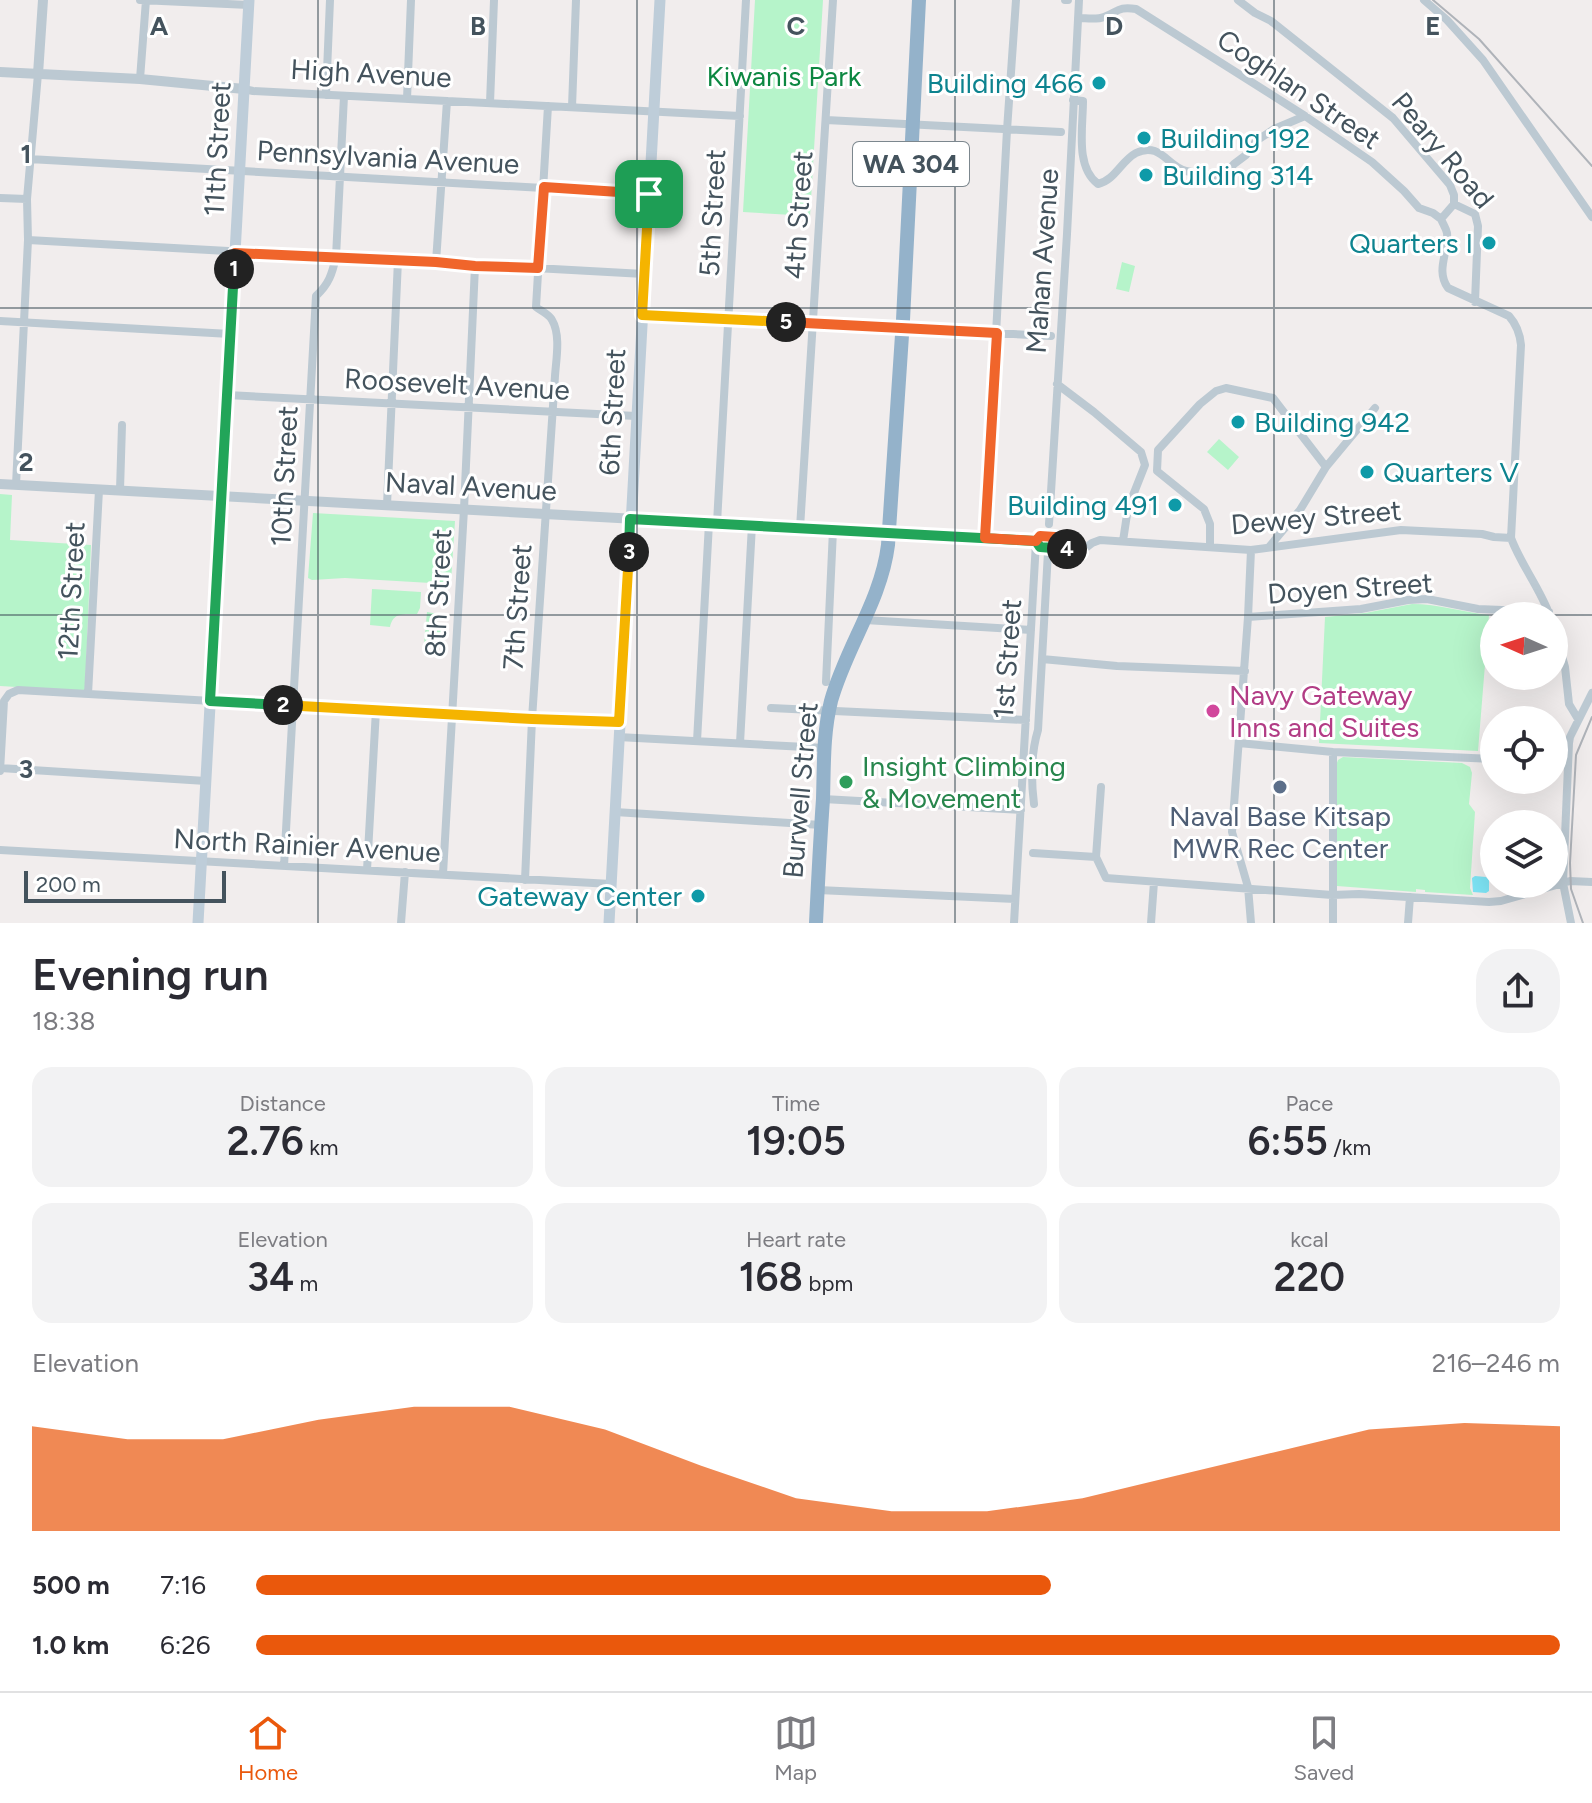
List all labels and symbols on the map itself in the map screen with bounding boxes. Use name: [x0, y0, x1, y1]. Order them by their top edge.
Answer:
text: A: [150, 10, 169, 42]
text: B: [470, 10, 486, 42]
text: C: [787, 10, 806, 42]
text: D: [1105, 10, 1123, 42]
text: E: [1425, 10, 1441, 42]
street label: Coghlan Street: [1211, 22, 1387, 156]
street label: High Avenue: [290, 52, 452, 94]
park label: Kiwanis Park: [707, 59, 862, 93]
place label: Building 466: [927, 66, 1083, 100]
marker: Building 466: [1090, 74, 1108, 92]
street label: 11th Street: [196, 81, 238, 217]
street label: Peary Road: [1385, 85, 1501, 215]
place label: Building 192: [1160, 121, 1310, 155]
marker: Building 192: [1135, 129, 1153, 147]
street label: Pennsylvania Avenue: [256, 133, 520, 181]
text: 1: [21, 138, 31, 170]
road number: WA 304: [853, 142, 969, 186]
street label: 5th Street: [692, 148, 732, 278]
street label: 4th Street: [777, 150, 819, 280]
place label: Building 314: [1162, 158, 1313, 192]
pin: [615, 160, 683, 228]
marker: Building 314: [1137, 166, 1155, 184]
street label: Mahan Avenue: [1019, 167, 1065, 355]
place label: Quarters I: [1349, 226, 1473, 260]
marker: Quarters I: [1480, 234, 1498, 252]
pin: 1: [214, 249, 254, 289]
pin: 5: [766, 302, 806, 342]
street label: 6th Street: [592, 348, 632, 476]
street label: Roosevelt Avenue: [343, 361, 571, 407]
street label: 10th Street: [263, 405, 305, 547]
place label: Building 942: [1254, 405, 1410, 439]
marker: Building 942: [1229, 413, 1247, 431]
text: 2: [18, 446, 34, 478]
place label: Quarters V: [1383, 455, 1519, 489]
marker: Quarters V: [1358, 463, 1376, 481]
street label: Naval Avenue: [384, 465, 558, 507]
place label: Building 491: [1007, 488, 1159, 522]
street label: Dewey Street: [1229, 493, 1403, 541]
marker: Building 491: [1166, 496, 1184, 514]
street label: 12th Street: [50, 521, 92, 661]
street label: 8th Street: [418, 528, 458, 658]
pin: 4: [1047, 529, 1087, 569]
pin: 3: [609, 532, 649, 572]
street label: 7th Street: [496, 543, 538, 671]
street label: Doyen Street: [1266, 565, 1434, 611]
street label: 1st Street: [986, 598, 1028, 720]
north arrow: [1480, 602, 1568, 690]
place label: Navy Gateway Inns and Suites: [1229, 678, 1419, 744]
pin: 2: [263, 685, 303, 725]
street label: Burwell Street: [775, 700, 825, 880]
marker: Navy Gateway Inns and Suites: [1204, 702, 1222, 720]
place label: Insight Climbing & Movement: [862, 749, 1066, 815]
text: 3: [19, 753, 33, 785]
marker: Insight Climbing & Movement: [837, 773, 855, 791]
marker: Naval Base Kitsap MWR Rec Center: [1271, 778, 1289, 796]
place label: Naval Base Kitsap MWR Rec Center: [1169, 799, 1391, 865]
street label: North Rainier Avenue: [173, 821, 441, 869]
scale bar: [24, 867, 226, 903]
place label: Gateway Center: [477, 879, 683, 913]
marker: Gateway Center: [689, 887, 707, 905]

